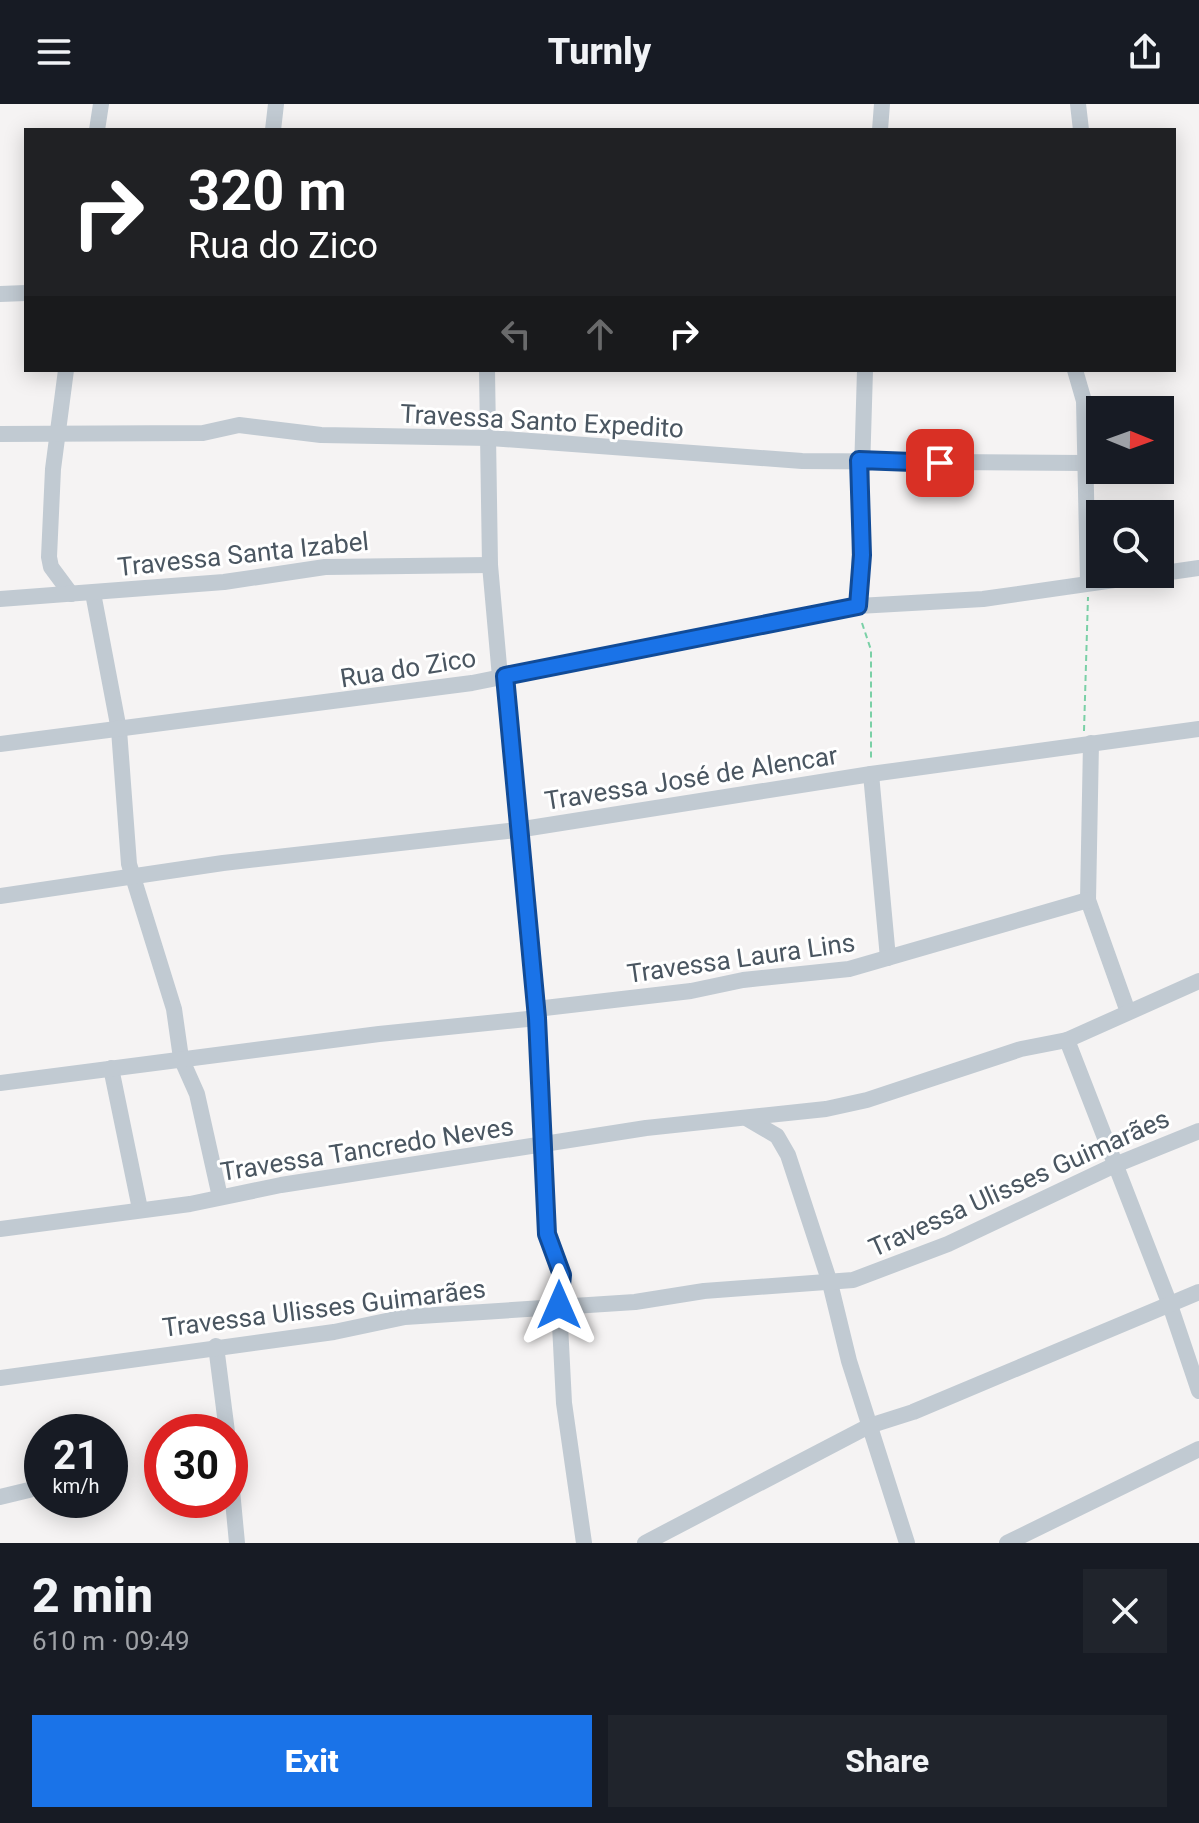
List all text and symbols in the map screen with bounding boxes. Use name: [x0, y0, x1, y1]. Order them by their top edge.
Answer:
icon: menu: [32, 30, 76, 74]
icon: share: [1123, 30, 1167, 74]
text: Turnly: [548, 31, 651, 73]
text: 320 m: [188, 158, 347, 224]
icon: right: [56, 160, 160, 264]
text: Rua do Zico: [188, 225, 378, 267]
icon: left: [494, 312, 538, 356]
icon: ahead: [578, 312, 622, 356]
icon: right: [662, 312, 706, 356]
north arrow: [1086, 396, 1174, 484]
map controls: [1086, 396, 1174, 588]
street label: Travessa Santo Expedito: [399, 399, 685, 443]
pin: [906, 429, 974, 497]
icon: arrive: [918, 441, 962, 485]
button: search: [1086, 500, 1174, 588]
street label: Travessa Santa Izabel: [116, 526, 370, 582]
street label: Rua do Zico: [338, 642, 478, 694]
street label: Travessa José de Alencar: [542, 740, 840, 816]
street label: Travessa Laura Lins: [625, 927, 857, 989]
street label: Travessa Ulisses Guimarães: [864, 1103, 1174, 1263]
street label: Travessa Tancredo Neves: [218, 1111, 516, 1187]
position arrow: [517, 1263, 601, 1347]
street label: Travessa Ulisses Guimarães: [161, 1273, 487, 1343]
speed limit sign: 30: [144, 1414, 248, 1518]
text: 21: [53, 1432, 99, 1479]
text: km/h: [53, 1474, 99, 1498]
text: 2 min: [32, 1567, 153, 1624]
button: close: [1083, 1569, 1167, 1653]
text: 610 m · 09:49: [32, 1626, 190, 1656]
button: Exit: [32, 1715, 592, 1807]
button: Share: [608, 1715, 1167, 1807]

